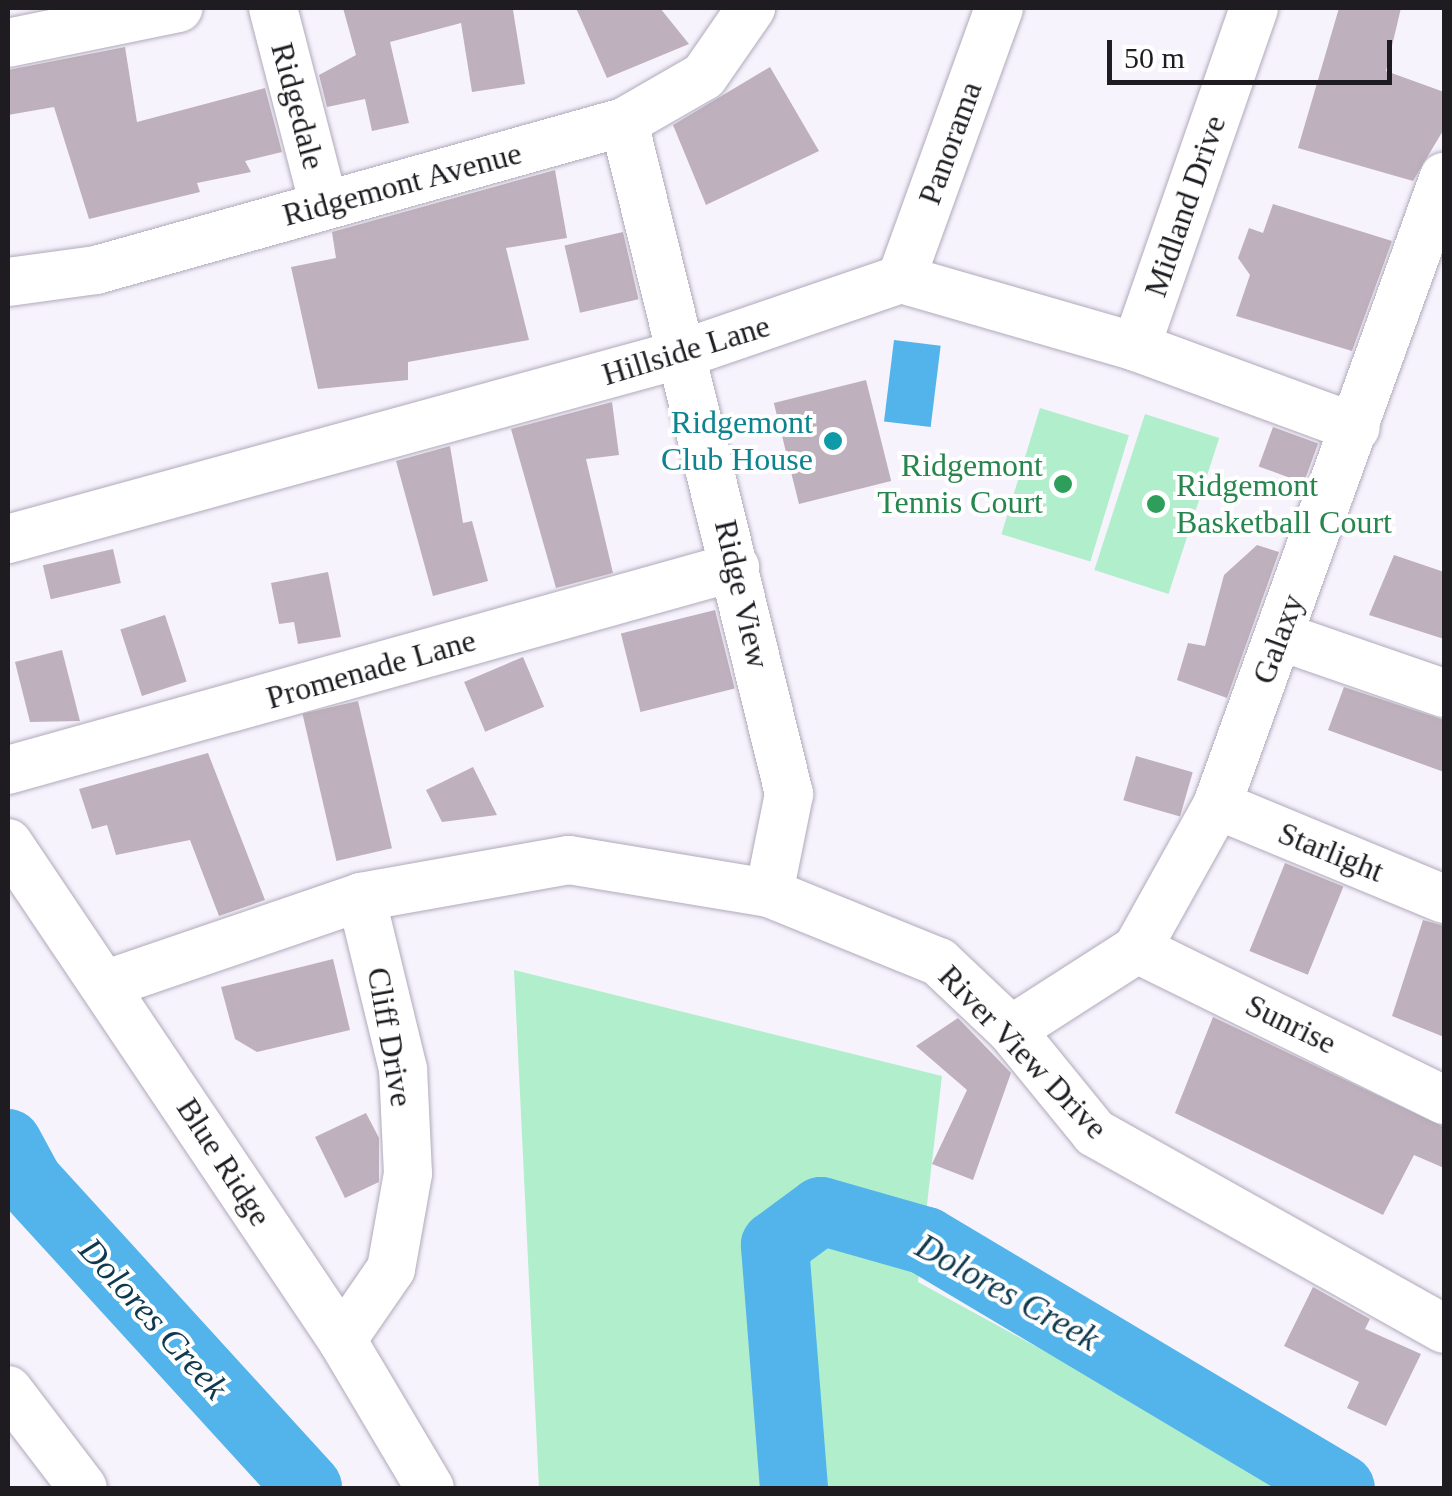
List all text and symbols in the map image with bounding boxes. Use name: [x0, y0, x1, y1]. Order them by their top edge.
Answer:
scale bar: [1112, 20, 1397, 82]
street label: Ridgedale: [263, 38, 333, 174]
text: 50 m: [1124, 41, 1185, 74]
street label: Panorama: [910, 76, 990, 210]
street label: Midland Drive: [1136, 110, 1234, 302]
street label: Ridgemont Avenue: [278, 133, 526, 235]
street label: Hillside Lane: [598, 306, 774, 394]
place label: Ridgemont Club House: [661, 404, 813, 479]
marker: Ridgemont Club House: [822, 430, 844, 452]
place label: Ridgemont Tennis Court: [877, 447, 1043, 522]
place label: Ridgemont Basketball Court: [1176, 467, 1392, 542]
marker: Ridgemont Tennis Court: [1052, 473, 1074, 495]
marker: Ridgemont Basketball Court: [1145, 493, 1167, 515]
street label: Ridge View: [706, 516, 778, 672]
street label: Galaxy: [1244, 589, 1312, 689]
street label: Promenade Lane: [262, 621, 480, 717]
street label: Starlight: [1273, 814, 1389, 890]
street label: River View Drive: [930, 957, 1116, 1147]
street label: Cliff Drive: [359, 964, 421, 1110]
street label: Sunrise: [1239, 986, 1343, 1062]
street label: Blue Ridge: [168, 1091, 280, 1233]
water label: Dolores Creek: [908, 1226, 1106, 1360]
water label: Dolores Creek: [70, 1230, 236, 1408]

